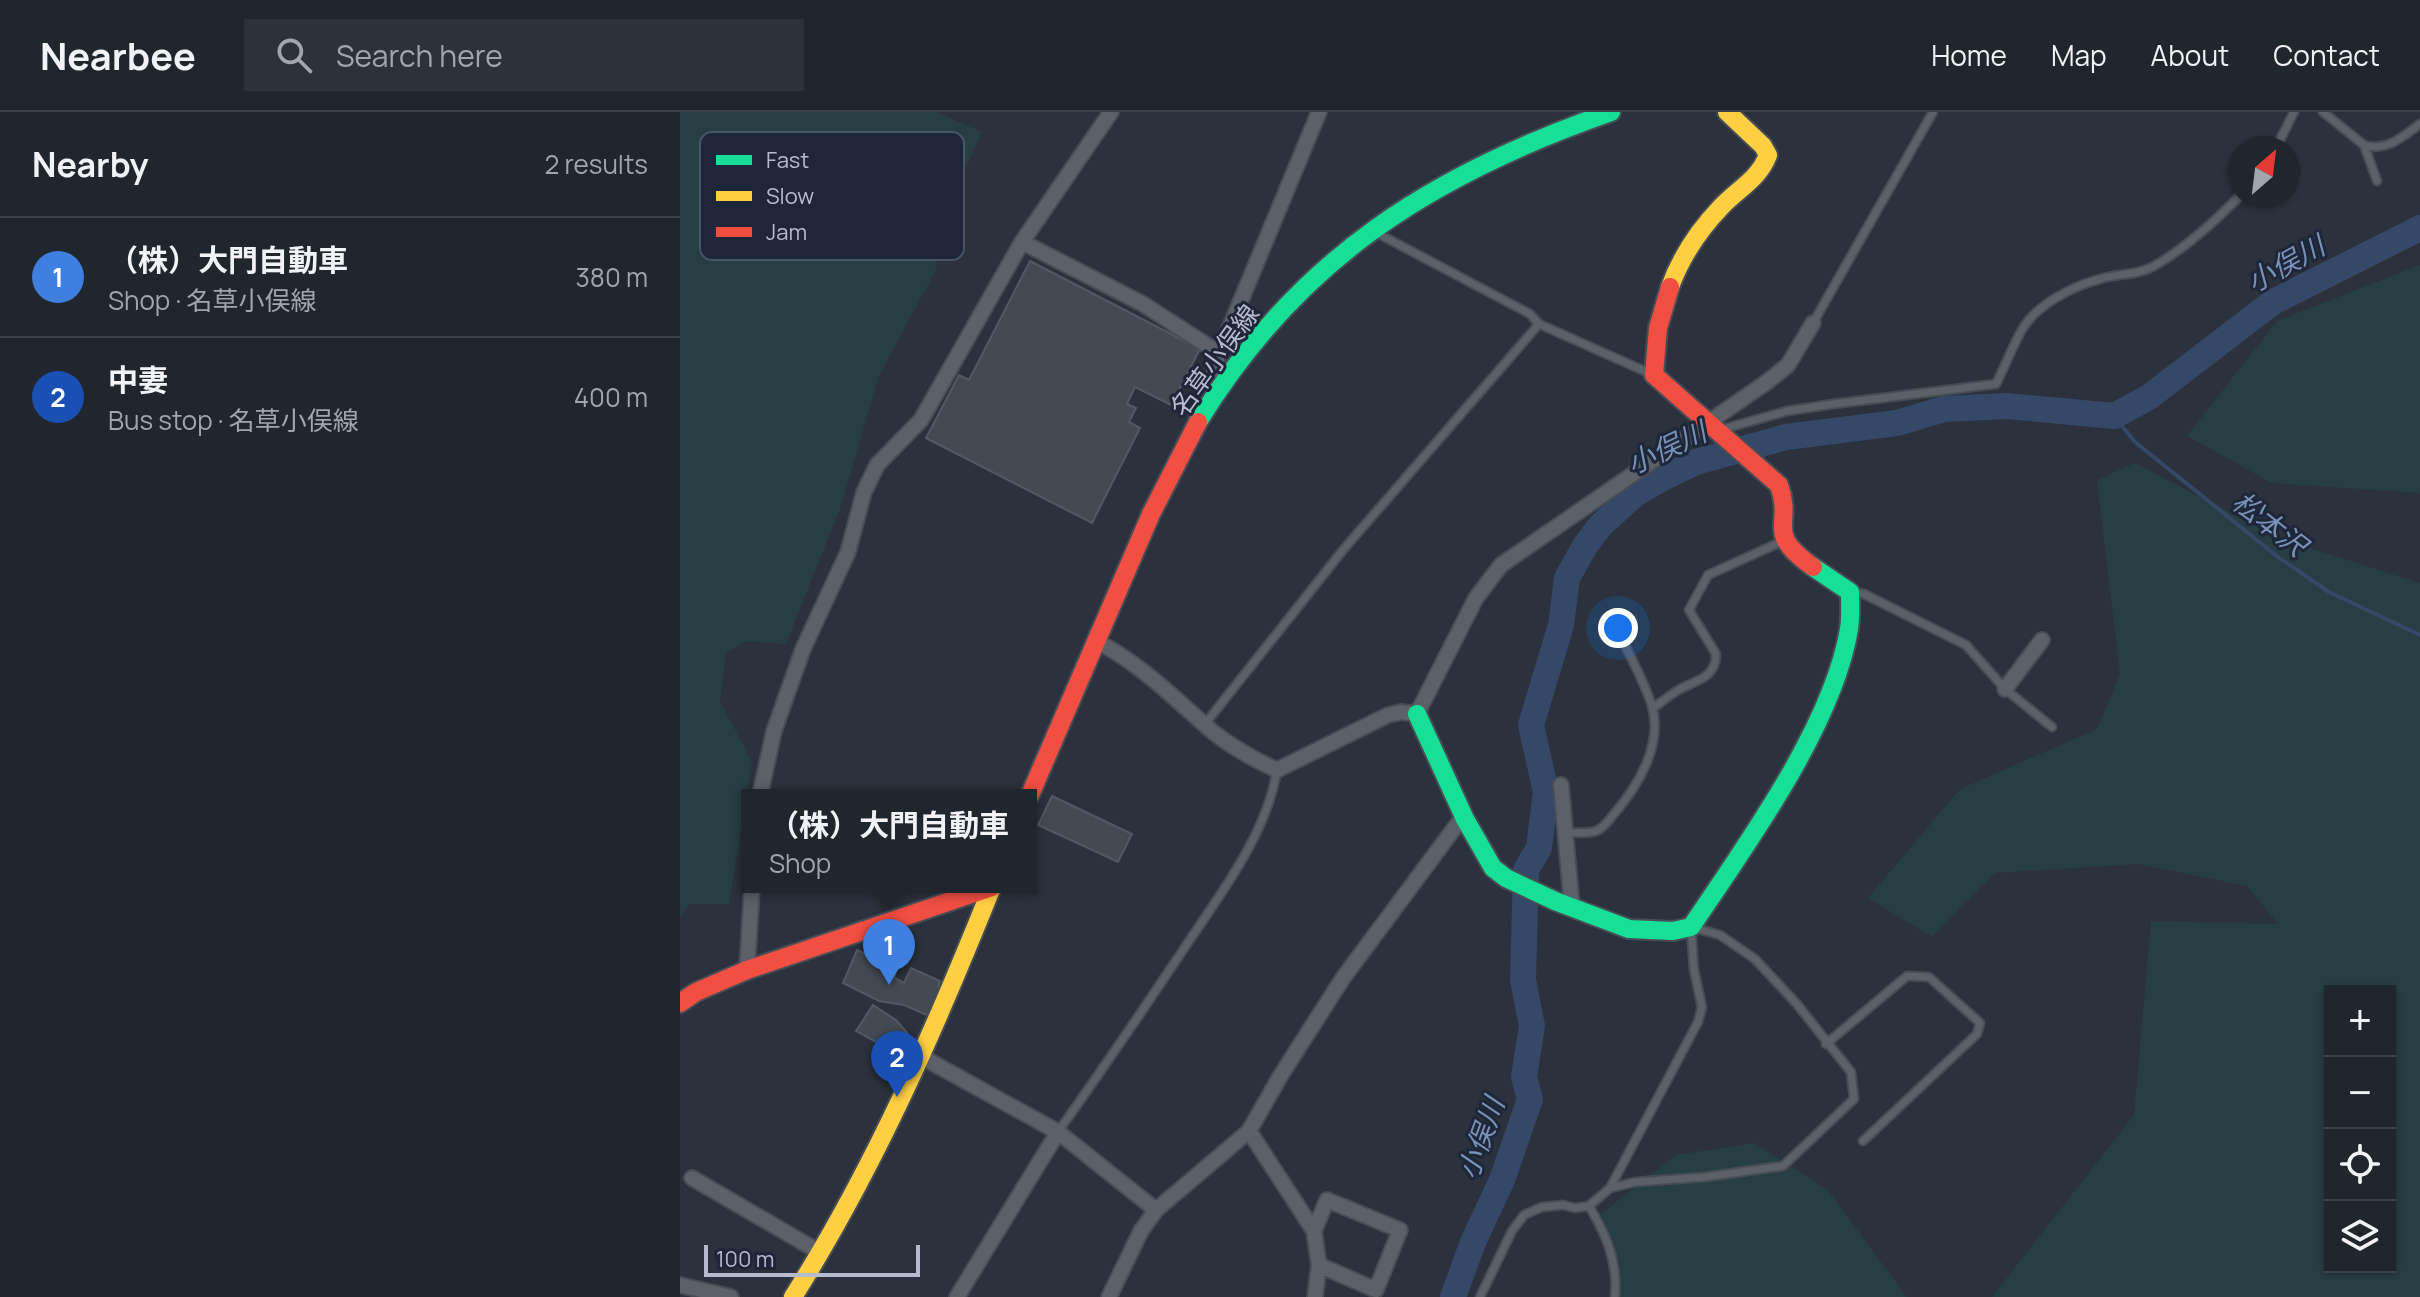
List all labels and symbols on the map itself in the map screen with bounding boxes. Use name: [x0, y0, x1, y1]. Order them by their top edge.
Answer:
legend: [700, 132, 964, 260]
north arrow: [2228, 136, 2300, 208]
text: Fast: [766, 145, 809, 175]
text: Slow: [766, 181, 814, 211]
text: Jam: [766, 217, 807, 247]
water label: 小俣川: [2239, 225, 2334, 300]
street label: 名草小俣線: [1161, 297, 1267, 423]
water label: 小俣川: [1620, 411, 1715, 482]
water label: 松本沢: [2225, 482, 2318, 566]
your location: [1598, 608, 1638, 648]
pin: 1: [863, 919, 915, 985]
pin: 2: [871, 1031, 923, 1097]
water label: 小俣川: [1448, 1089, 1513, 1184]
scale bar: [704, 1241, 920, 1277]

